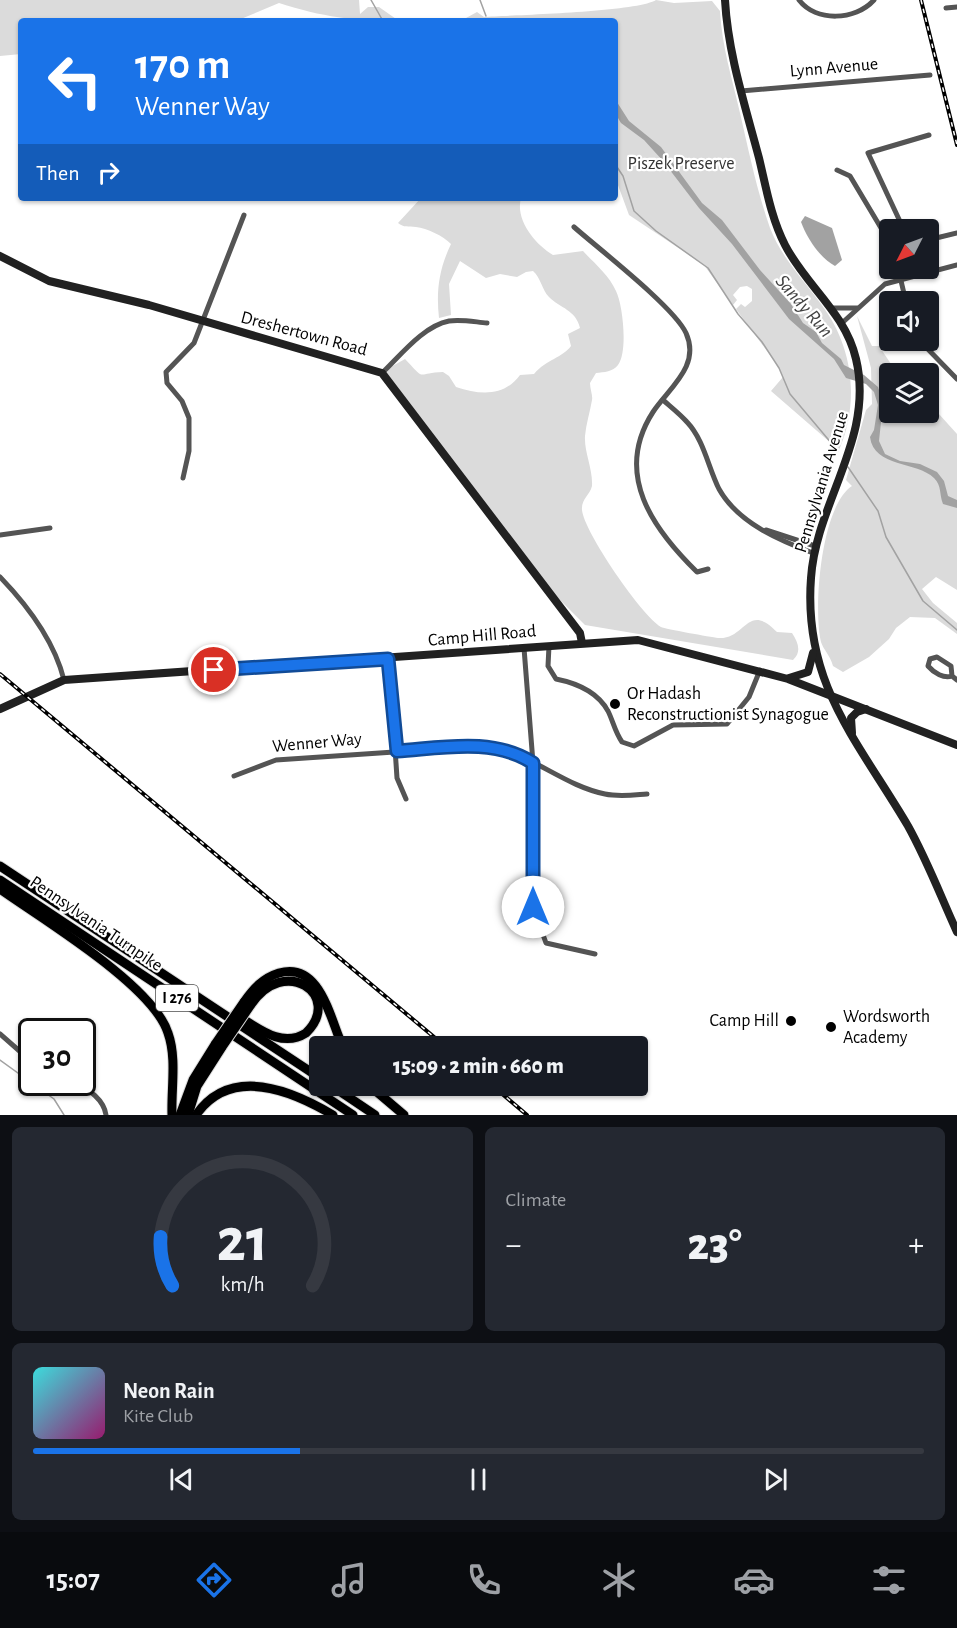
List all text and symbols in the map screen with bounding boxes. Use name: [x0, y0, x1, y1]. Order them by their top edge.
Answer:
icon: left: [36, 42, 114, 120]
text: 170 m: [135, 44, 230, 86]
street label: Lynn Avenue: [789, 55, 879, 81]
text: Wenner Way: [135, 93, 270, 120]
park label: Piszek Preserve: [628, 155, 734, 173]
icon: right: [92, 156, 125, 189]
text: Then: [36, 162, 80, 184]
north arrow: [879, 219, 939, 279]
map controls: [879, 219, 939, 423]
water label: Sandy Run: [772, 271, 836, 341]
button: sound: [879, 291, 939, 351]
street label: Dreshertown Road: [239, 308, 369, 360]
button: layers: [879, 363, 939, 423]
street label: Pennsylvania Avenue: [792, 409, 852, 555]
street label: Camp Hill Road: [427, 622, 537, 650]
pin: [188, 644, 239, 695]
icon: arrive: [197, 653, 230, 686]
place label: Or Hadash Reconstructionist Synagogue: [627, 685, 829, 724]
marker: Or Hadash Reconstructionist Synagogue: [608, 697, 622, 711]
street label: Wenner Way: [271, 730, 363, 756]
street label: Pennsylvania Turnpike: [26, 873, 166, 975]
position arrow: [501, 875, 565, 939]
road number: I 276: [156, 985, 198, 1011]
place label: Wordsworth Academy: [843, 1008, 930, 1047]
place label: Camp Hill: [709, 1012, 779, 1030]
marker: Camp Hill: [784, 1014, 798, 1028]
speed limit sign: 30: [18, 1018, 96, 1096]
marker: Wordsworth Academy: [824, 1020, 838, 1034]
text: 15:09 · 2 min · 660 m: [393, 1055, 564, 1077]
text: Climate: [506, 1190, 566, 1210]
text: 21: [216, 1210, 268, 1272]
text: 23°: [688, 1223, 742, 1268]
text: −: [506, 1229, 521, 1262]
text: +: [908, 1229, 924, 1262]
text: km/h: [220, 1274, 264, 1295]
text: Neon Rain: [123, 1380, 215, 1402]
text: Kite Club: [123, 1406, 193, 1426]
icon: previous: [165, 1463, 198, 1496]
icon: pause: [462, 1463, 495, 1496]
icon: next: [759, 1463, 792, 1496]
icon: directions: [193, 1559, 235, 1601]
icon: music: [328, 1559, 370, 1601]
icon: phone: [463, 1559, 505, 1601]
icon: climate: [598, 1559, 640, 1601]
icon: car: [733, 1559, 775, 1601]
icon: filters: [868, 1559, 910, 1601]
text: 15:07: [47, 1566, 100, 1593]

